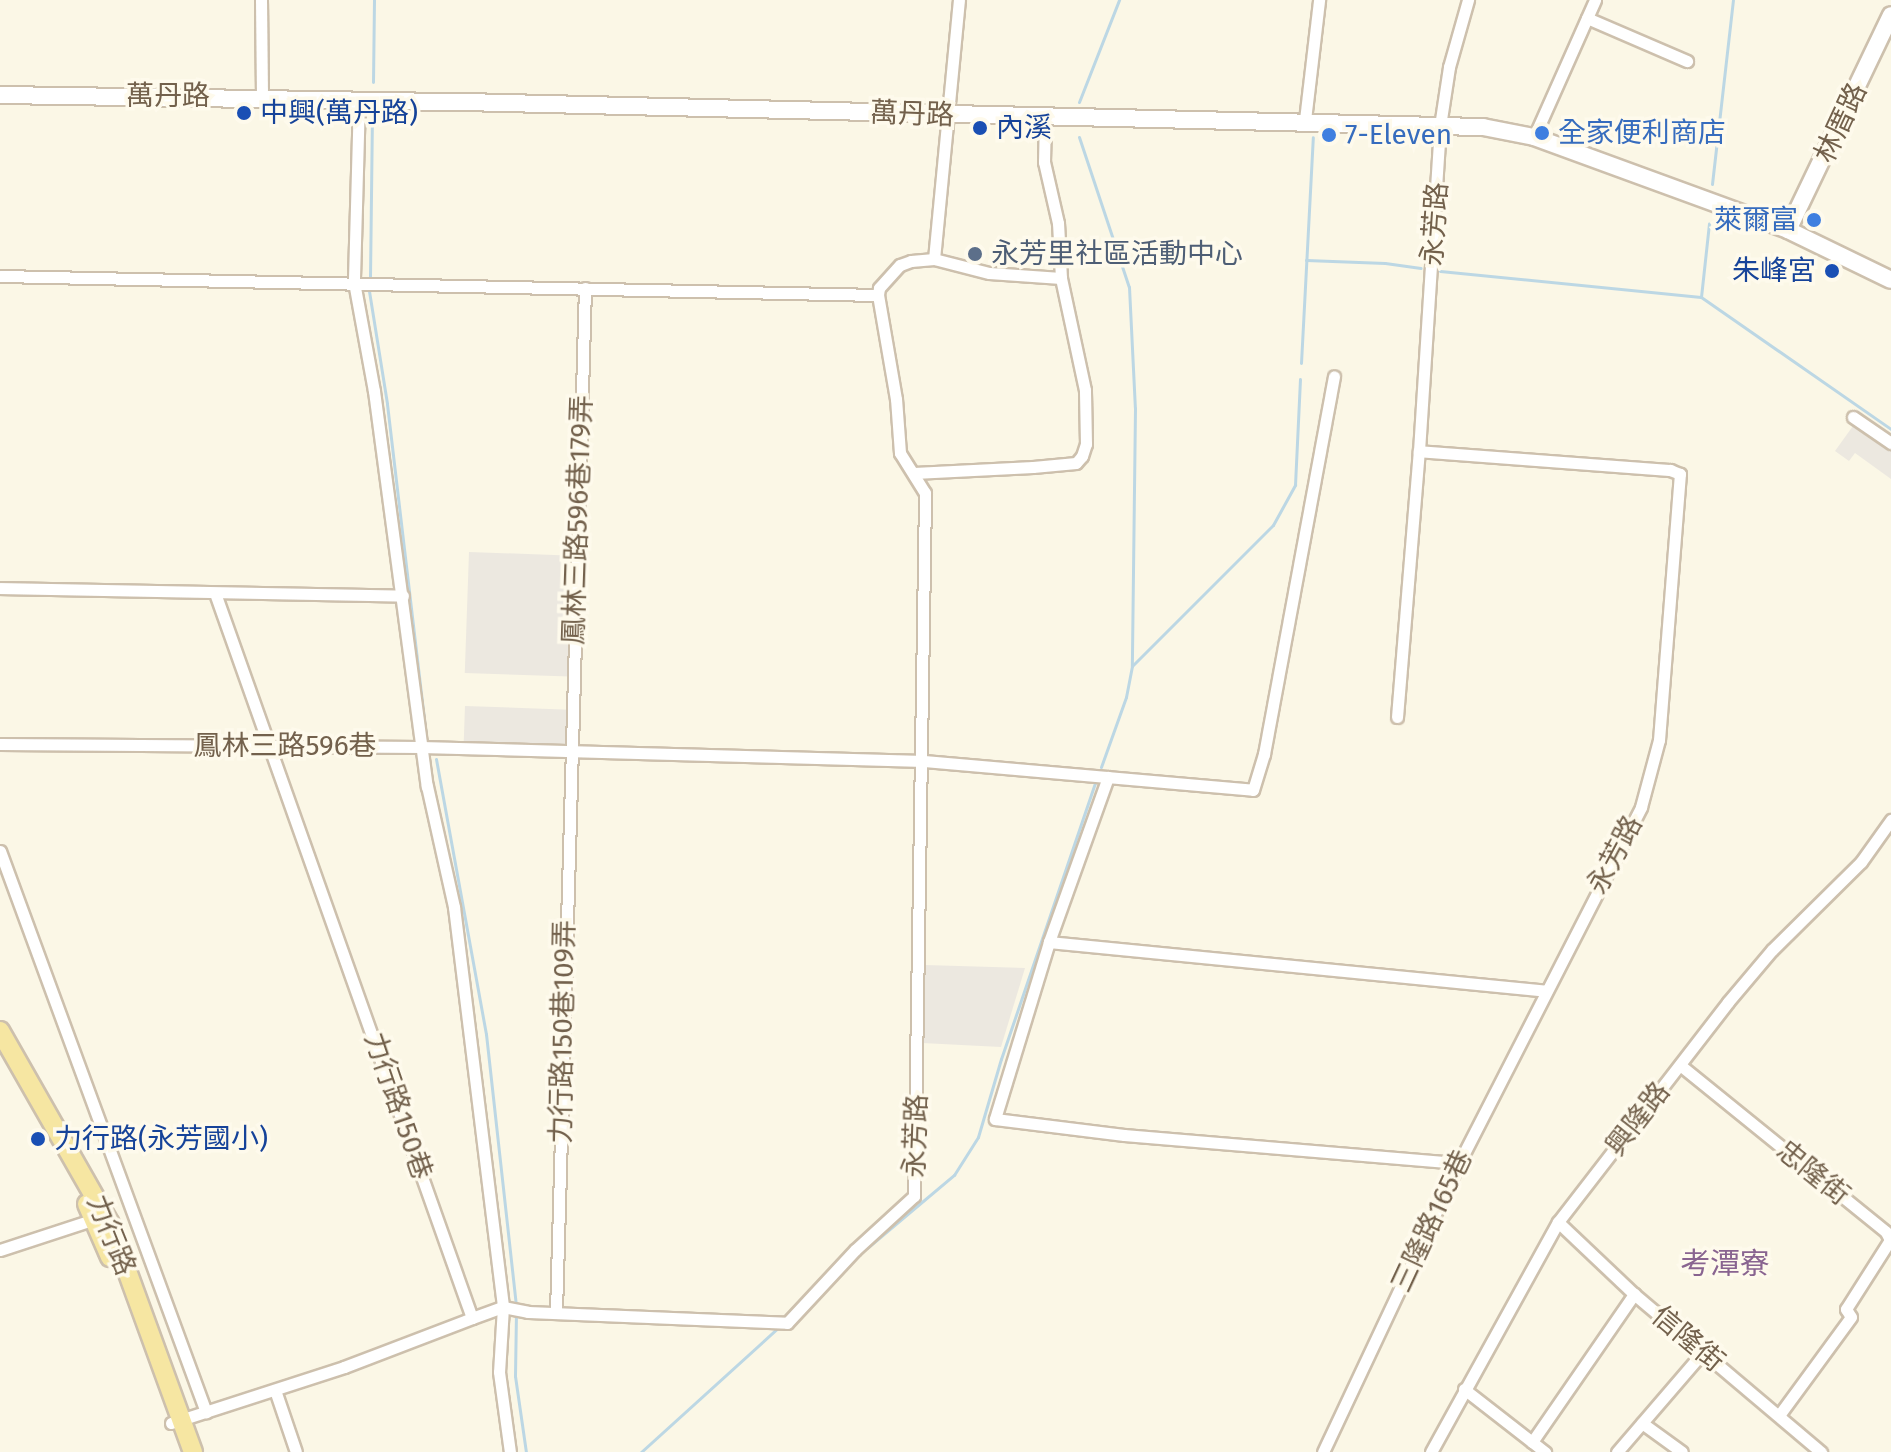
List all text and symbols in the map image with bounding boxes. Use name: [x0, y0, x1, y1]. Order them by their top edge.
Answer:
street label: 林厝路: [1808, 78, 1874, 168]
street label: 萬丹路: [126, 79, 210, 113]
place label: 中興(萬丹路): [260, 96, 418, 130]
street label: 萬丹路: [869, 96, 955, 132]
marker: 中興(萬丹路): [235, 104, 253, 122]
place label: 內溪: [996, 111, 1052, 145]
place label: 全家便利商店: [1558, 116, 1726, 150]
place label: 7-Eleven: [1345, 118, 1452, 152]
marker: 內溪: [971, 119, 989, 137]
marker: 全家便利商店: [1533, 124, 1551, 142]
marker: 7-Eleven: [1320, 126, 1338, 144]
street label: 永芳路: [1415, 181, 1455, 267]
place label: 萊爾富: [1714, 203, 1798, 237]
marker: 萊爾富: [1805, 211, 1823, 229]
place label: 永芳里社區活動中心: [991, 237, 1243, 271]
marker: 永芳里社區活動中心: [966, 245, 984, 263]
place label: 朱峰宮: [1732, 254, 1816, 288]
marker: 朱峰宮: [1823, 262, 1841, 280]
street label: 鳳林三路596巷179弄: [557, 394, 599, 646]
street label: 鳳林三路596巷: [193, 729, 377, 763]
street label: 永芳路: [1580, 810, 1650, 900]
street label: 力行路150巷109弄: [544, 920, 582, 1144]
street label: 力行路150巷: [357, 1028, 439, 1184]
street label: 興隆路: [1599, 1076, 1677, 1162]
street label: 永芳路: [898, 1093, 934, 1179]
place label: 力行路(永芳國小): [54, 1122, 268, 1156]
marker: 力行路(永芳國小): [29, 1130, 47, 1148]
street label: 忠隆街: [1770, 1134, 1856, 1212]
street label: 三隆路165巷: [1384, 1145, 1480, 1297]
street label: 力行路: [80, 1190, 142, 1280]
district label: 考潭寮: [1680, 1246, 1770, 1282]
street label: 信隆街: [1645, 1299, 1731, 1379]

